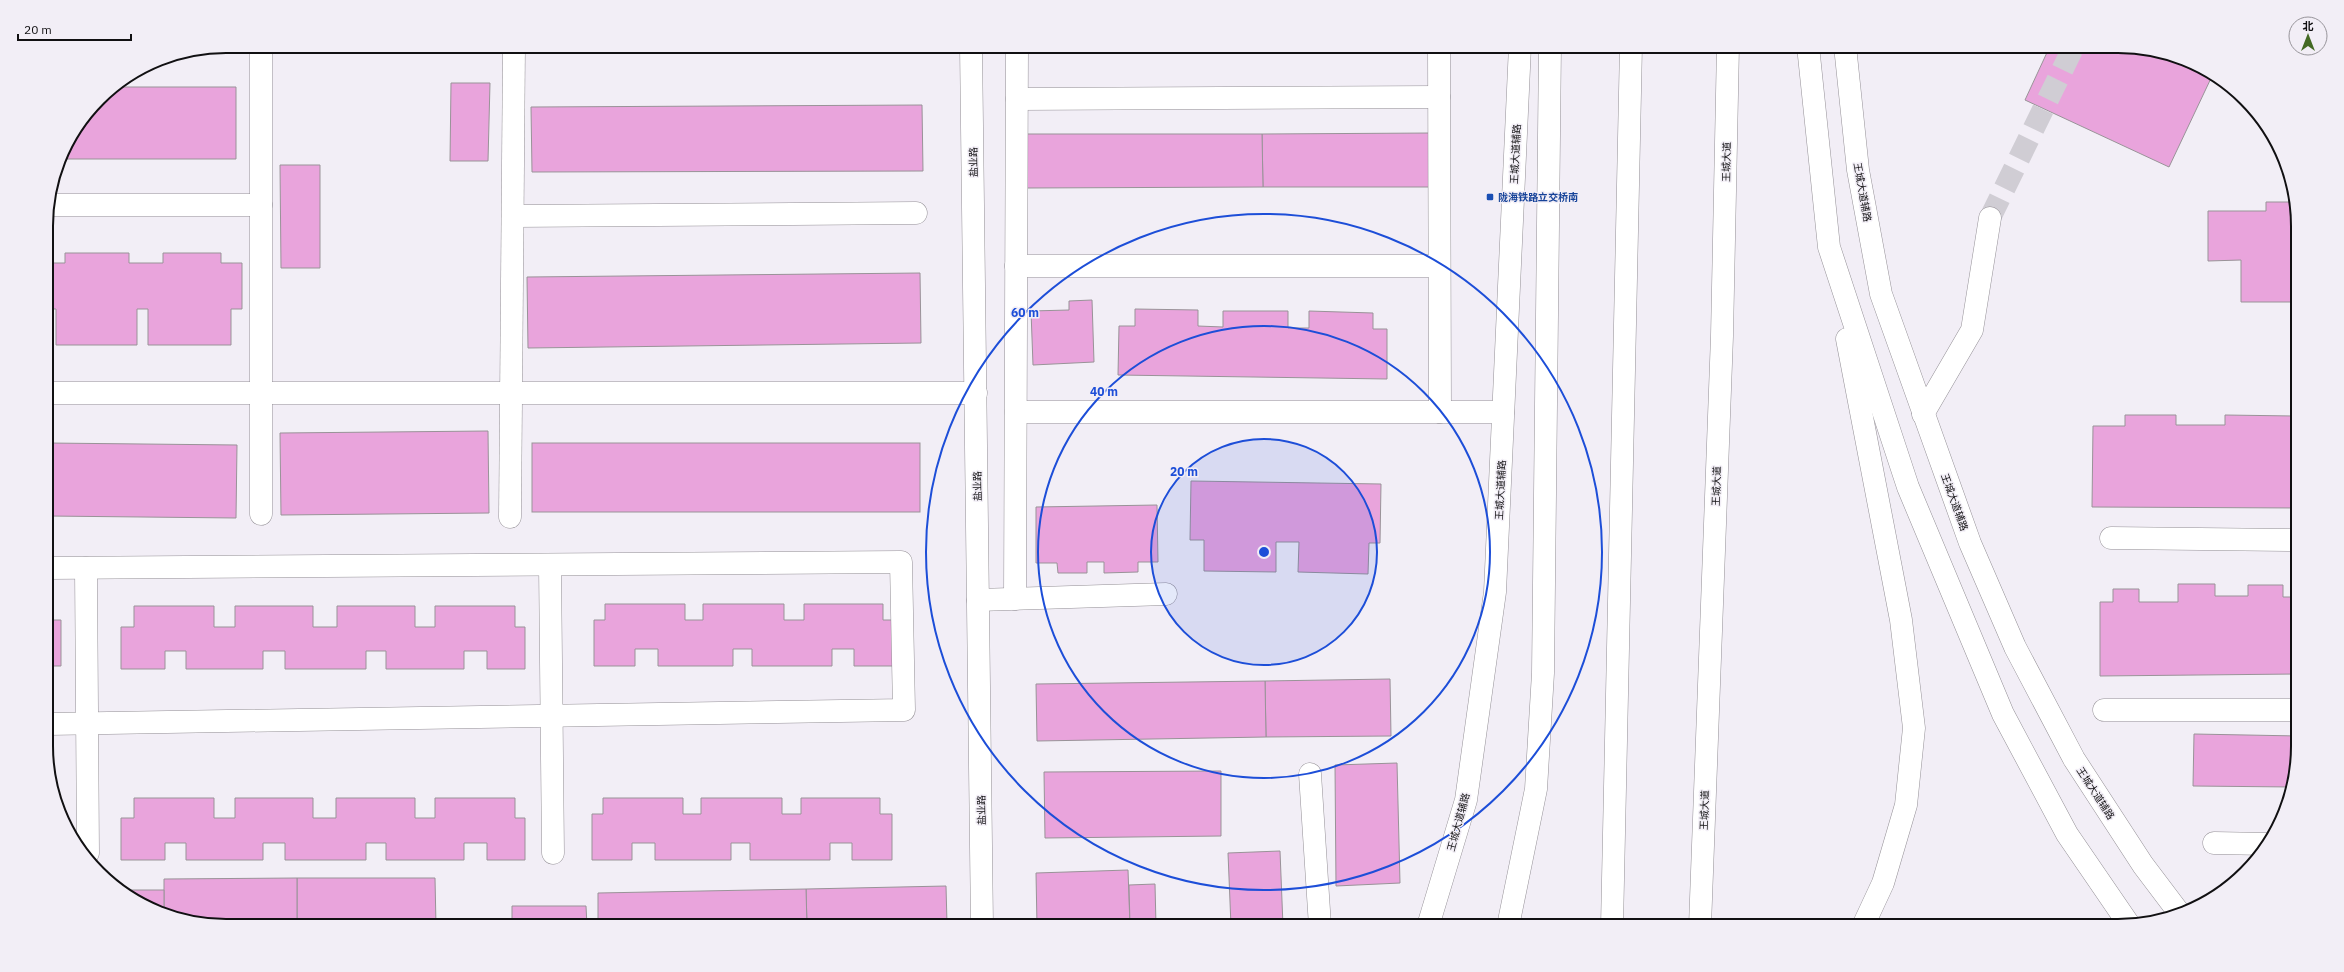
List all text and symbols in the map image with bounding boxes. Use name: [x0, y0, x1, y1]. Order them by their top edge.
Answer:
scale bar: [18, 16, 131, 42]
north arrow: [2288, 16, 2328, 56]
text: 北: [2303, 19, 2314, 33]
text: 20 m: [24, 22, 52, 37]
street label: 王城大道辅路: [1507, 124, 1524, 184]
street label: 王城大道: [1720, 142, 1733, 182]
street label: 盐业路: [967, 147, 980, 177]
street label: 王城大道辅路: [1851, 161, 1874, 223]
place label: 陇海铁路立交桥南: [1498, 191, 1578, 204]
marker: 陇海铁路立交桥南: [1485, 192, 1495, 202]
text: 60 m: [1011, 305, 1039, 320]
text: 40 m: [1090, 384, 1118, 399]
street label: 王城大道辅路: [1492, 460, 1509, 520]
text: 20 m: [1170, 464, 1198, 479]
street label: 王城大道: [1709, 466, 1724, 506]
street label: 盐业路: [971, 471, 984, 501]
street label: 王城大道辅路: [1938, 472, 1971, 533]
centre of rings: [1257, 545, 1271, 559]
street label: 王城大道辅路: [2074, 765, 2117, 822]
street label: 王城大道: [1697, 790, 1712, 830]
street label: 王城大道辅路: [1444, 791, 1473, 853]
street label: 盐业路: [975, 795, 988, 825]

